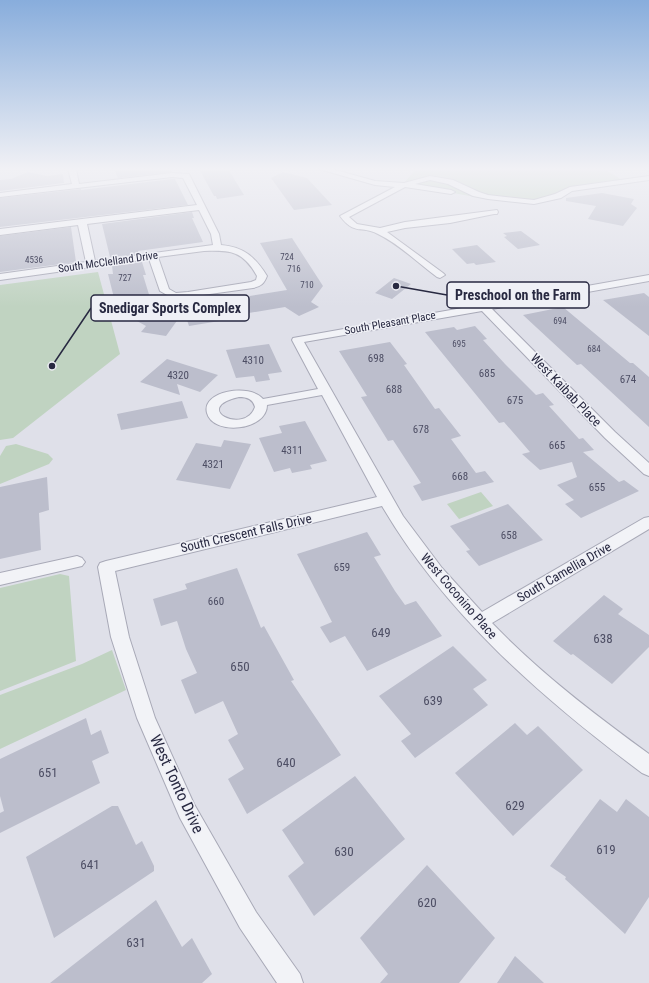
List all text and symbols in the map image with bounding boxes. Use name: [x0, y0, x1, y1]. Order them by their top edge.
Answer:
street label: South McClelland Drive: [57, 249, 159, 275]
house number: 724: [280, 252, 294, 262]
house number: 4536: [25, 255, 43, 265]
house number: 716: [287, 264, 301, 274]
house number: 727: [118, 273, 132, 283]
house number: 710: [300, 280, 314, 290]
callout: Preschool on the Farm: [447, 282, 589, 308]
text: Preschool on the Farm: [455, 287, 581, 303]
callout: Snedigar Sports Complex: [91, 295, 249, 321]
text: Snedigar Sports Complex: [99, 300, 242, 316]
street label: South Pleasant Place: [343, 309, 437, 337]
house number: 694: [553, 316, 567, 326]
house number: 695: [452, 339, 466, 349]
house number: 684: [587, 344, 601, 354]
street label: West Kaibab Place: [527, 350, 605, 430]
house number: 698: [368, 352, 384, 365]
house number: 4310: [242, 354, 264, 367]
house number: 685: [479, 367, 495, 380]
house number: 4320: [167, 369, 189, 382]
house number: 674: [620, 373, 637, 386]
house number: 688: [386, 383, 402, 396]
house number: 675: [507, 394, 523, 407]
house number: 678: [413, 423, 429, 436]
house number: 665: [549, 439, 565, 452]
house number: 4311: [281, 444, 303, 457]
house number: 4321: [202, 458, 224, 471]
house number: 668: [452, 470, 468, 483]
house number: 655: [589, 481, 605, 494]
street label: South Crescent Falls Drive: [179, 511, 313, 555]
house number: 658: [501, 529, 517, 542]
street label: South Camellia Drive: [514, 539, 614, 605]
street label: West Coconino Place: [418, 550, 500, 642]
house number: 659: [334, 561, 350, 574]
house number: 660: [208, 595, 224, 608]
house number: 649: [371, 625, 391, 640]
house number: 638: [593, 631, 613, 646]
house number: 650: [230, 659, 250, 674]
house number: 639: [423, 693, 443, 708]
street label: West Tonto Drive: [146, 732, 208, 836]
house number: 640: [276, 755, 296, 770]
house number: 651: [38, 765, 58, 780]
house number: 629: [505, 798, 525, 813]
house number: 619: [596, 842, 616, 857]
house number: 630: [334, 844, 354, 859]
house number: 641: [80, 857, 100, 872]
house number: 620: [417, 895, 437, 910]
house number: 631: [126, 935, 146, 950]

